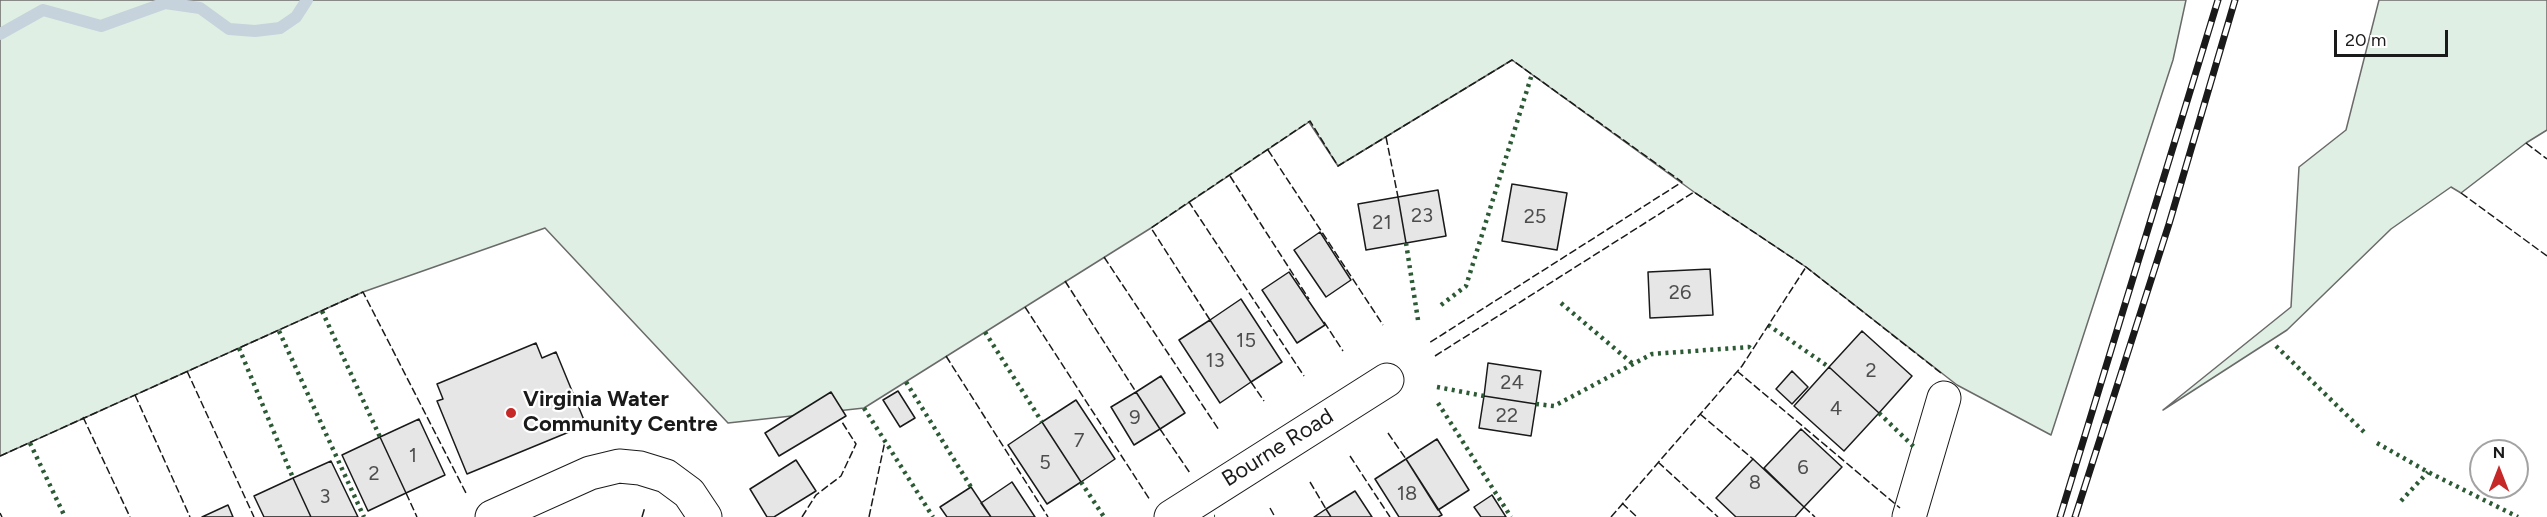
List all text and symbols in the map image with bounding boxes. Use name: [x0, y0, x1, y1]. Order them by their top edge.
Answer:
scale bar: [2337, 18, 2451, 56]
text: 20 m: [2345, 29, 2386, 51]
house number: 23: [1411, 204, 1433, 228]
house number: 25: [1524, 205, 1546, 229]
house number: 21: [1372, 211, 1392, 235]
house number: 26: [1669, 281, 1691, 305]
house number: 15: [1236, 329, 1256, 353]
house number: 13: [1205, 349, 1225, 373]
house number: 2: [1865, 359, 1877, 383]
house number: 24: [1500, 371, 1524, 395]
place label: Virginia Water Community Centre: [523, 387, 718, 439]
house number: 4: [1830, 397, 1842, 421]
street label: Bourne Road: [1217, 403, 1339, 493]
house number: 22: [1496, 404, 1518, 428]
marker: Virginia Water Community Centre: [504, 406, 518, 420]
house number: 9: [1129, 406, 1141, 430]
house number: 7: [1074, 429, 1084, 453]
north arrow: [2469, 439, 2529, 499]
text: N: [2493, 443, 2505, 462]
house number: 1: [409, 444, 417, 468]
house number: 5: [1039, 451, 1051, 475]
house number: 6: [1797, 456, 1809, 480]
house number: 2: [368, 462, 380, 486]
house number: 8: [1749, 471, 1761, 495]
house number: 18: [1397, 482, 1417, 506]
house number: 3: [320, 485, 330, 509]

